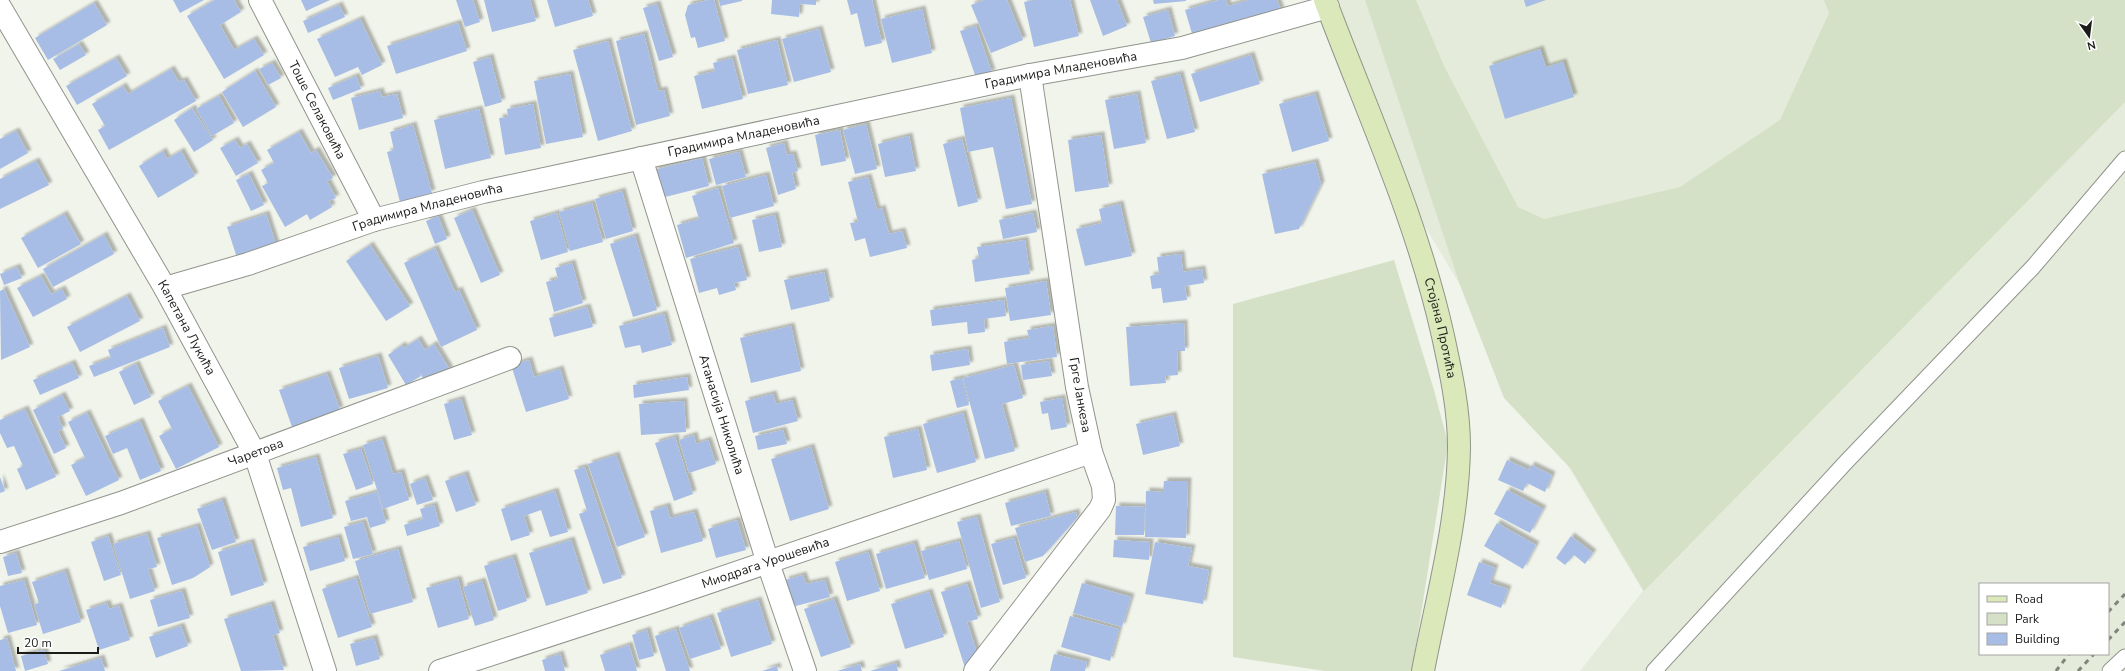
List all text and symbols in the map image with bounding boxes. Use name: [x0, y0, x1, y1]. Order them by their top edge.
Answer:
north arrow: [2069, 16, 2109, 56]
text: N: [2085, 37, 2097, 53]
street label: Градимира Младеновића: [983, 47, 1139, 93]
street label: Тоше Селаковића: [284, 58, 350, 162]
street label: Градимира Младеновића: [666, 111, 821, 161]
street label: Градимира Младеновића: [350, 179, 504, 236]
street label: Стојана Протића: [1419, 275, 1461, 380]
street label: Капетана Лукића: [153, 277, 220, 379]
street label: Атанасија Николића: [694, 352, 749, 477]
street label: Грге Јанкеза: [1065, 356, 1095, 434]
street label: Чаретова: [226, 434, 286, 471]
street label: Миодрага Урошевића: [699, 533, 832, 593]
legend: [1979, 583, 2109, 655]
text: Road: [2015, 591, 2043, 607]
text: Park: [2015, 611, 2040, 627]
scale bar: [18, 629, 98, 655]
text: Building: [2015, 631, 2060, 647]
text: 20 m: [24, 635, 52, 651]

